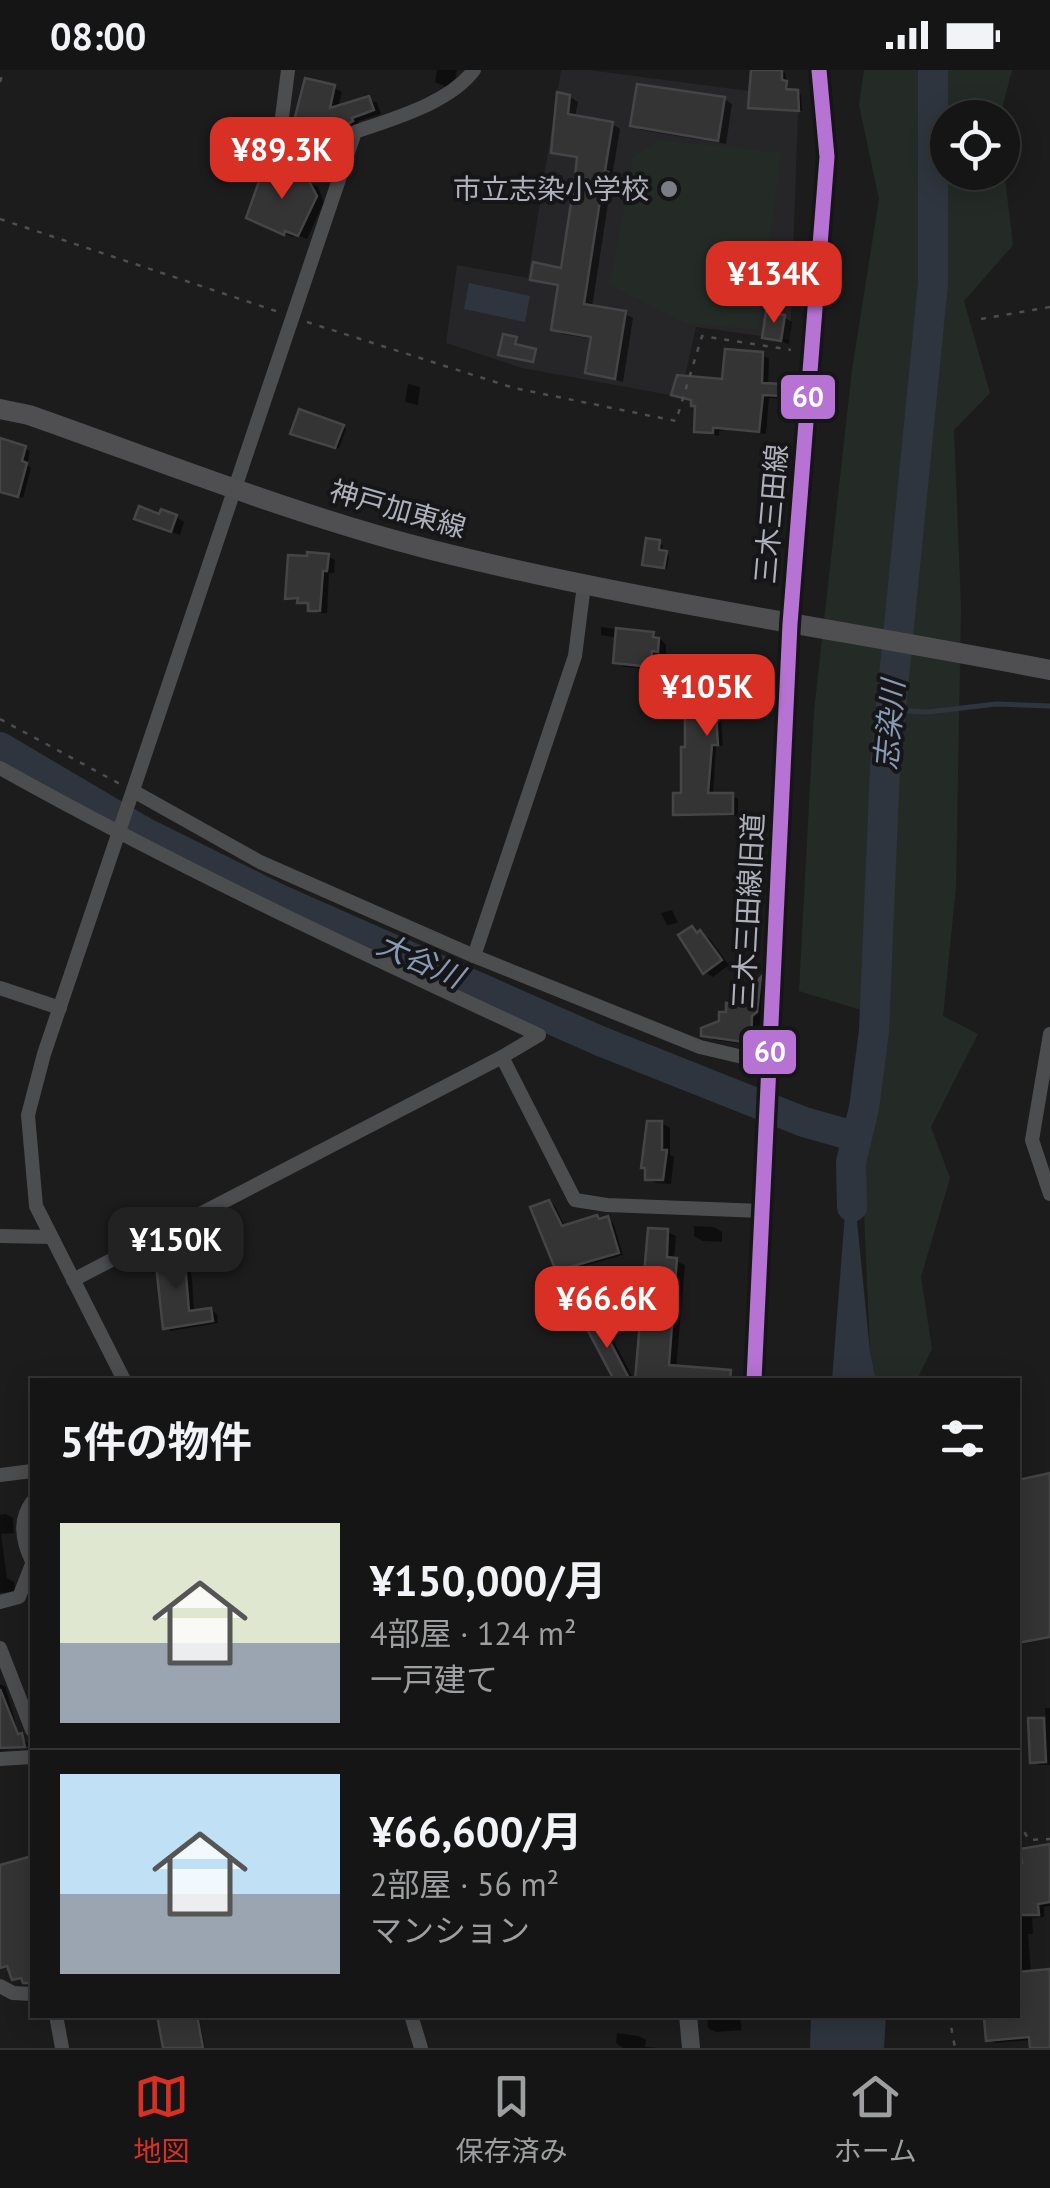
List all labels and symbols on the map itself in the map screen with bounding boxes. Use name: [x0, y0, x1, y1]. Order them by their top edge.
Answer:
pin: ¥89.3K: [201, 117, 363, 202]
place label: 市立志染小学校: [453, 170, 649, 207]
marker: 市立志染小学校: [658, 178, 680, 200]
pin: ¥134K: [704, 241, 844, 326]
line badge: 60: [779, 373, 837, 421]
text: 60: [792, 378, 824, 415]
street label: 三木三田線: [746, 443, 795, 585]
street label: 神戸加東線: [326, 471, 471, 546]
pin: ¥105K: [637, 654, 777, 739]
water label: 志染川: [865, 675, 912, 771]
street label: 三木三田線旧道: [724, 812, 771, 1010]
water label: 大谷川: [372, 924, 472, 997]
line badge: 60: [741, 1028, 798, 1076]
text: 60: [754, 1033, 786, 1070]
pin: ¥150K: [106, 1207, 246, 1292]
pin: ¥66.6K: [526, 1266, 688, 1351]

